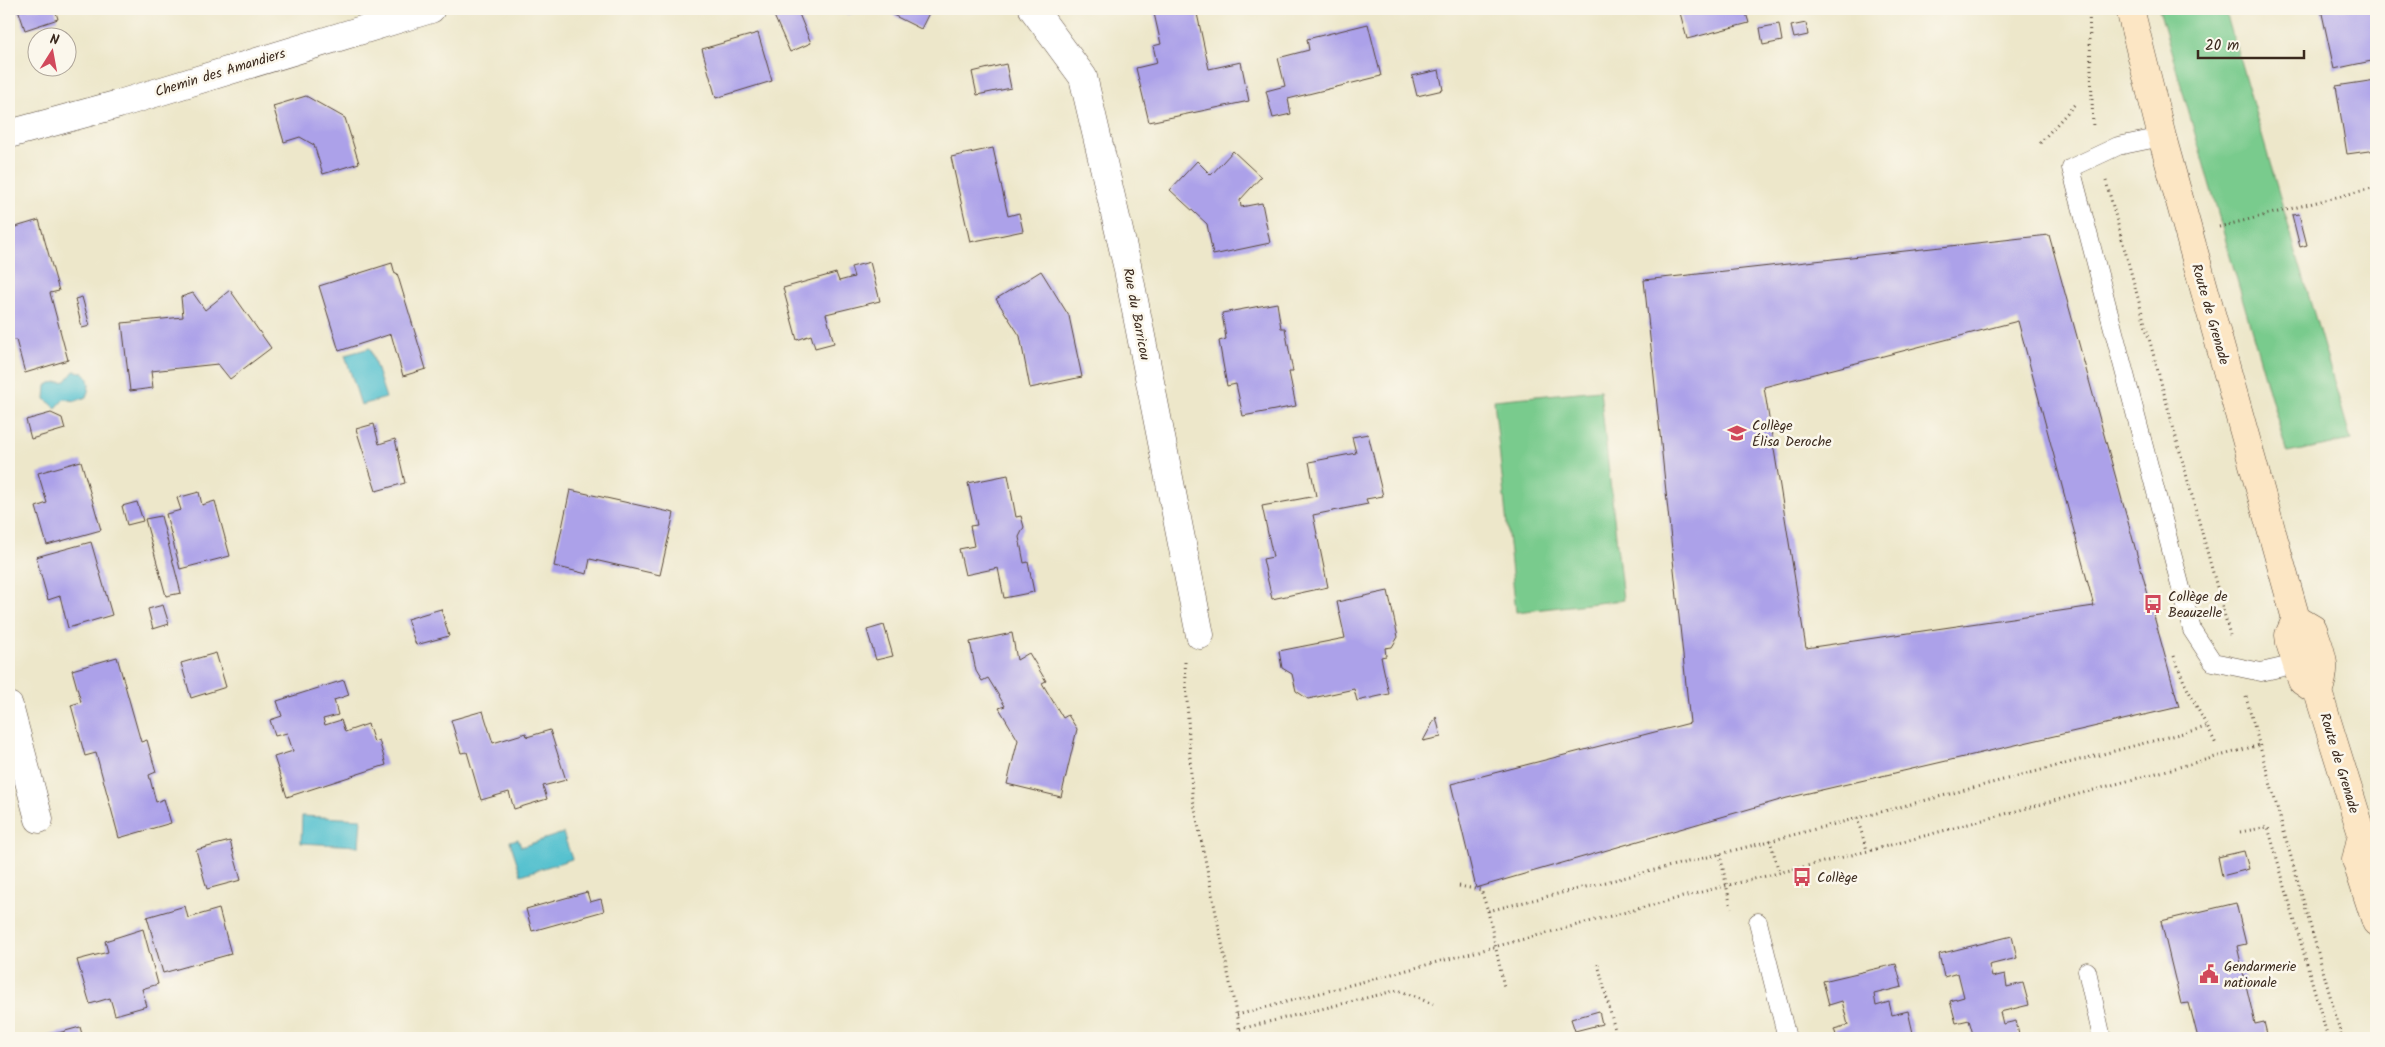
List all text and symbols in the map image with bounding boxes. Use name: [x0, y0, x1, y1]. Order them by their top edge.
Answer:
north arrow: [28, 28, 78, 78]
scale bar: [2198, 28, 2304, 60]
text: N: [48, 29, 61, 52]
text: 20 m: [2205, 34, 2239, 58]
street label: Chemin des Amandiers: [152, 43, 288, 103]
street label: Route de Grenade: [2185, 261, 2235, 368]
street label: Rue du Barricou: [1116, 266, 1156, 362]
place label: Collège Élisa Deroche: [1752, 415, 1832, 453]
school or university icon: Collège Élisa Deroche: [1726, 422, 1748, 444]
place label: Collège de Beauzelle: [2168, 586, 2228, 624]
bus stop icon: Collège de Beauzelle: [2142, 593, 2164, 615]
street label: Route de Grenade: [2313, 710, 2365, 817]
bus stop icon: Collège: [1791, 866, 1813, 888]
place label: Collège: [1817, 867, 1858, 889]
place label: Gendarmerie nationale: [2224, 956, 2297, 994]
public building icon: Gendarmerie nationale: [2198, 963, 2220, 985]

